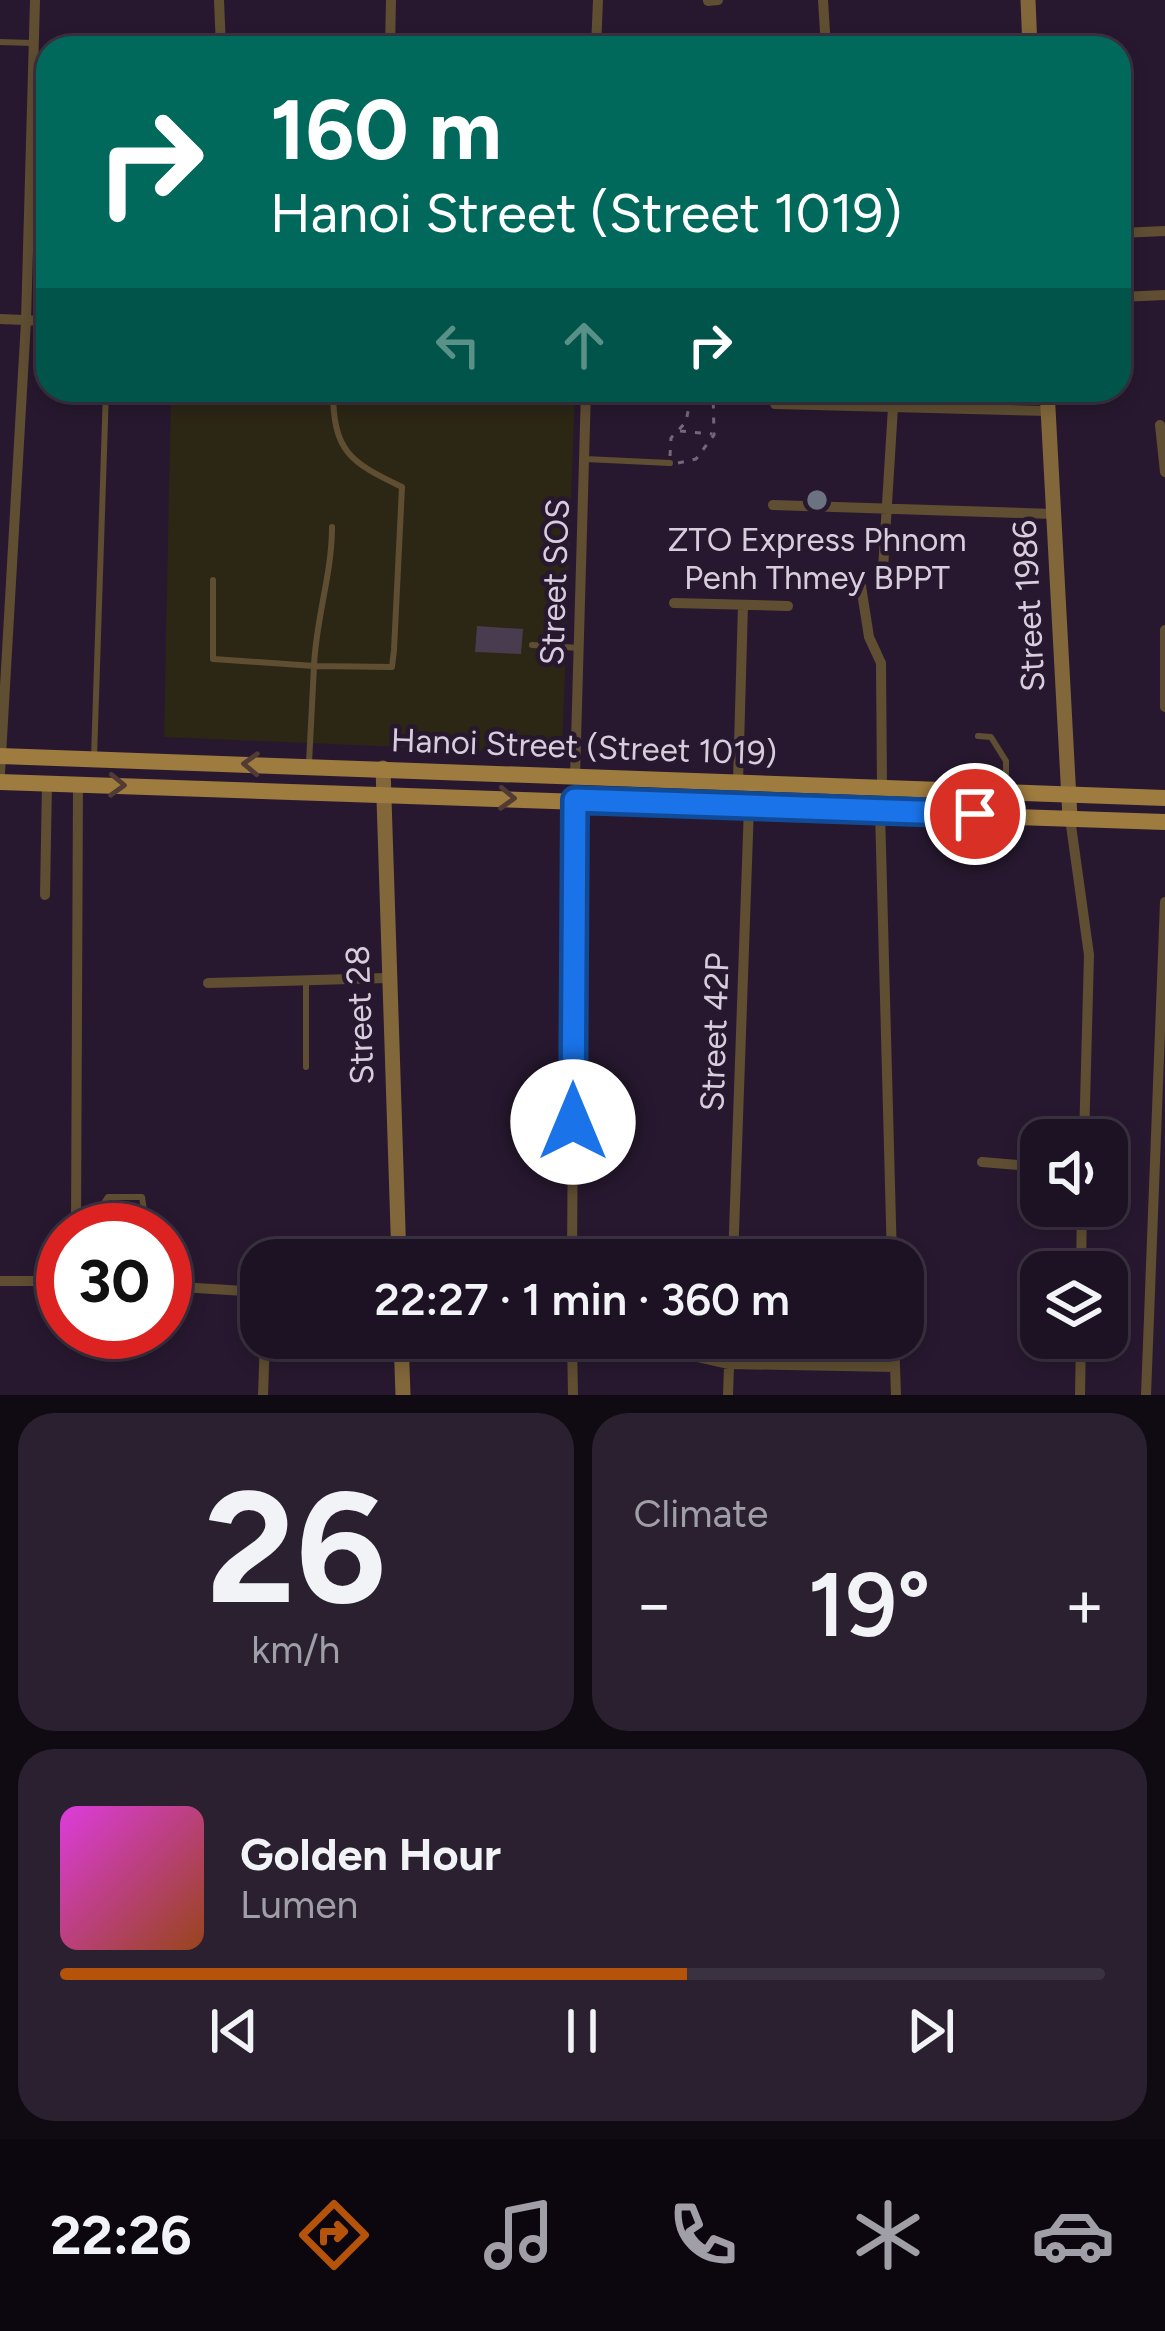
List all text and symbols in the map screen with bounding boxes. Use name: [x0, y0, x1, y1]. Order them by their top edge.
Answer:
text: 160 m: [270, 79, 502, 180]
icon: right: [72, 84, 228, 240]
text: Hanoi Street (Street 1019): [270, 181, 902, 246]
icon: left: [425, 312, 491, 378]
icon: ahead: [551, 312, 617, 378]
icon: right: [677, 312, 743, 378]
marker: ZTO Express Phnom Penh Thmey BPPT: [804, 487, 830, 513]
street label: Street SOS: [532, 498, 577, 666]
street label: Street 1986: [1005, 519, 1052, 693]
place label: ZTO Express Phnom Penh Thmey BPPT: [667, 520, 967, 597]
street label: Hanoi Street (Street 1019): [390, 720, 778, 773]
one-way arrow: [241, 751, 260, 777]
pin: [924, 763, 1026, 865]
one-way arrow: [108, 772, 127, 798]
icon: arrive: [942, 781, 1008, 847]
one-way arrow: [498, 784, 517, 810]
street label: Street 28: [338, 945, 381, 1085]
street label: Street 42P: [692, 952, 737, 1112]
position arrow: [510, 1059, 636, 1185]
map controls: [1020, 1119, 1128, 1359]
button: sound: [1020, 1119, 1128, 1227]
speed limit sign: 30: [36, 1203, 192, 1359]
button: layers: [1020, 1251, 1128, 1359]
text: 22:27 · 1 min · 360 m: [374, 1272, 790, 1326]
text: 26: [205, 1454, 386, 1641]
text: Climate: [634, 1490, 768, 1537]
text: 19°: [808, 1550, 931, 1659]
text: −: [634, 1564, 675, 1644]
text: +: [1064, 1564, 1105, 1644]
text: km/h: [251, 1626, 340, 1673]
text: Golden Hour: [240, 1827, 501, 1881]
text: Lumen: [240, 1881, 358, 1928]
icon: previous: [201, 1998, 267, 2064]
icon: pause: [549, 1998, 615, 2064]
icon: next: [898, 1998, 964, 2064]
icon: directions: [292, 2193, 376, 2277]
icon: music: [477, 2193, 561, 2277]
icon: phone: [661, 2193, 745, 2277]
icon: climate: [846, 2193, 930, 2277]
icon: car: [1031, 2193, 1115, 2277]
text: 22:26: [50, 2203, 192, 2268]

